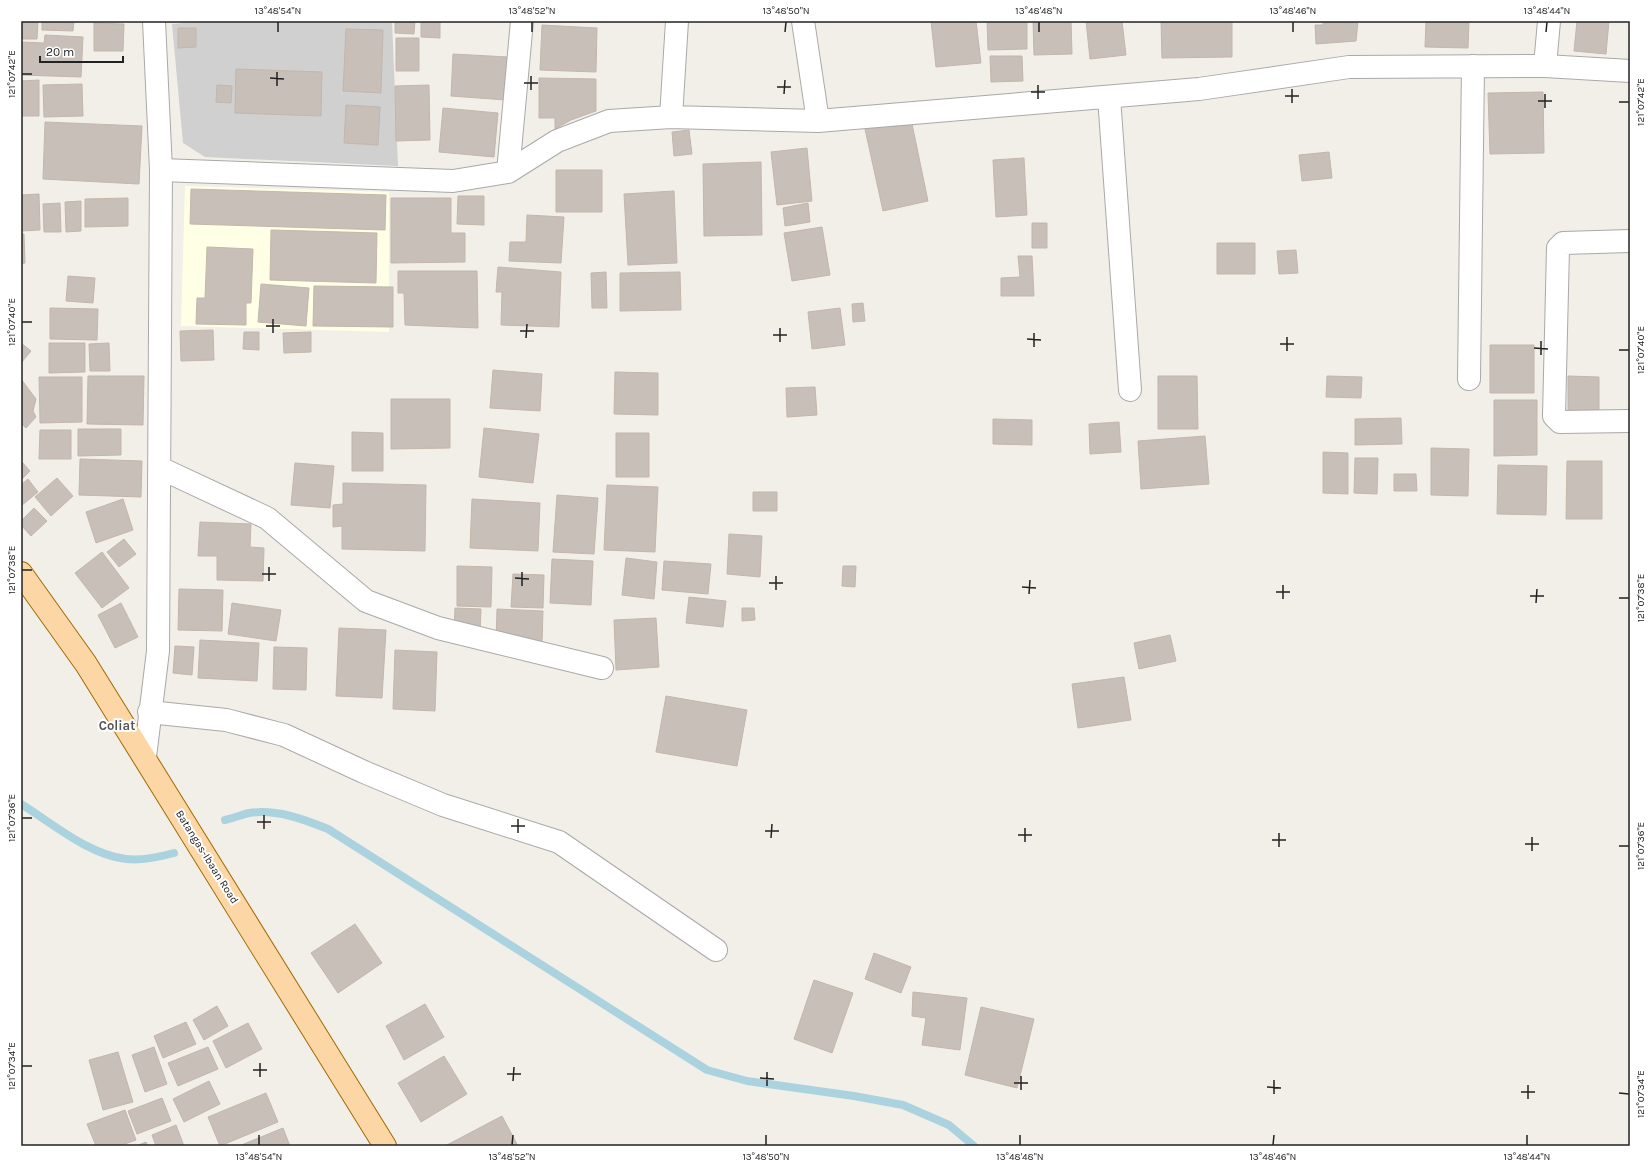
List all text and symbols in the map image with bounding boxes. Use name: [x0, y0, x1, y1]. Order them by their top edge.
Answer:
text: 13°48'54"N: [255, 5, 301, 17]
text: 13°48'52"N: [508, 5, 556, 17]
text: 13°48'50"N: [762, 5, 810, 17]
text: 13°48'48"N: [1015, 5, 1063, 17]
text: 13°48'46"N: [1270, 5, 1316, 17]
text: 13°48'44"N: [1524, 5, 1570, 17]
scale bar: [40, 38, 123, 64]
text: 20 m: [46, 45, 74, 59]
text: 121°07'42"E: [6, 50, 18, 98]
text: 121°07'42"E: [1635, 78, 1647, 126]
text: 121°07'40"E: [6, 298, 18, 346]
text: 121°07'40"E: [1635, 326, 1647, 374]
text: 121°07'38"E: [6, 546, 18, 594]
text: 121°07'38"E: [1635, 574, 1647, 622]
district label: Coliat: [99, 718, 135, 733]
text: 121°07'36"E: [6, 794, 18, 842]
street label: Batangas-Ibaan Road: [173, 808, 241, 906]
text: 121°07'36"E: [1635, 822, 1647, 870]
text: 121°07'34"E: [6, 1042, 18, 1090]
text: 121°07'34"E: [1635, 1070, 1647, 1118]
text: 13°48'54"N: [236, 1151, 282, 1163]
text: 13°48'52"N: [488, 1151, 536, 1163]
text: 13°48'50"N: [742, 1151, 790, 1163]
text: 13°48'48"N: [996, 1151, 1044, 1163]
text: 13°48'46"N: [1250, 1151, 1296, 1163]
text: 13°48'44"N: [1504, 1151, 1550, 1163]

